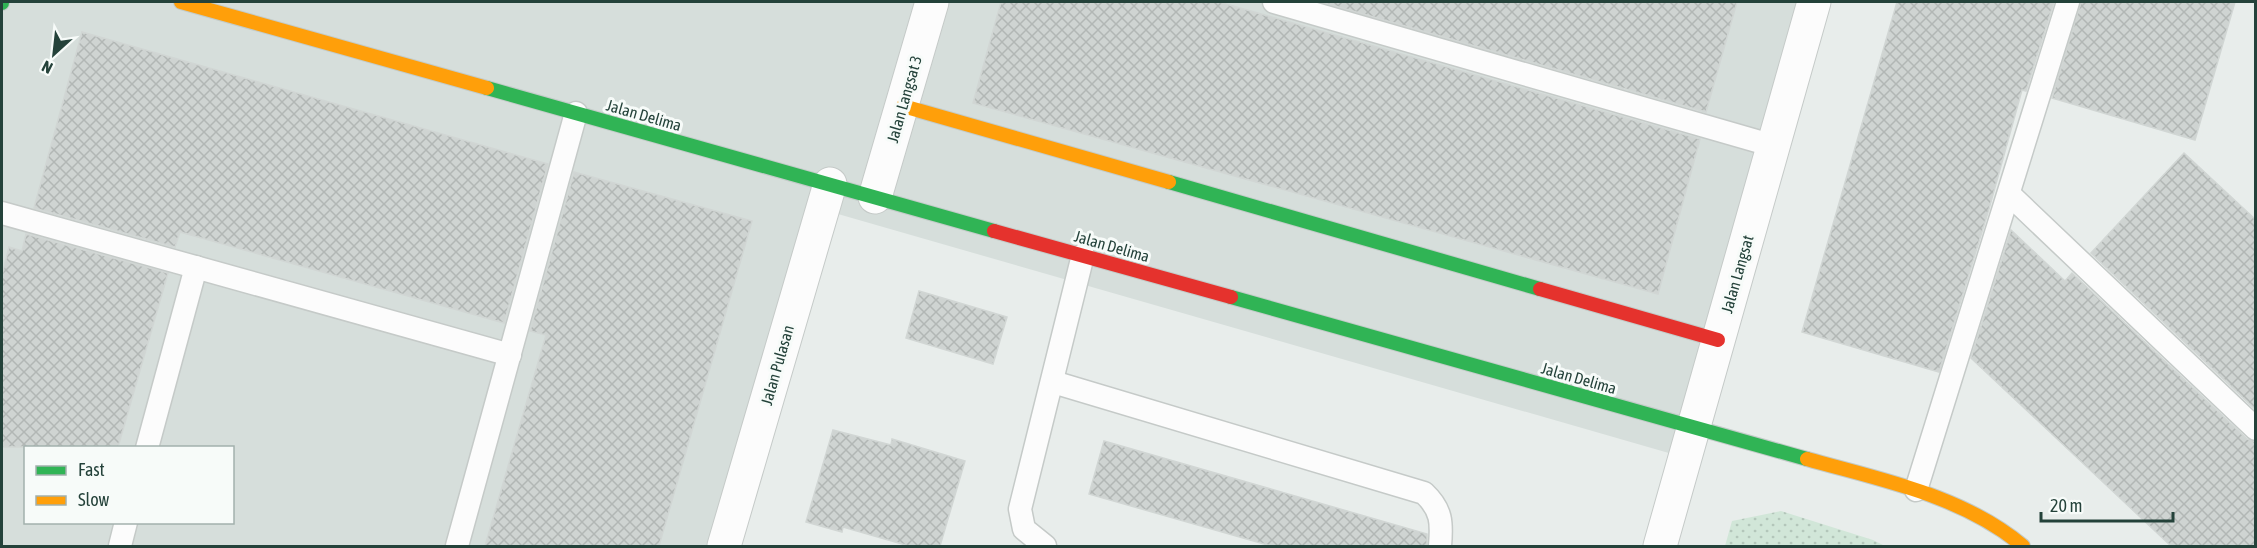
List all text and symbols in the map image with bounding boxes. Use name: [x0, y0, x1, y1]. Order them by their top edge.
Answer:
north arrow: [24, 24, 84, 84]
street label: Jalan Langsat 3: [883, 53, 926, 145]
text: N: [39, 57, 55, 78]
street label: Jalan Delima: [604, 96, 684, 134]
street label: Jalan Delima: [1072, 227, 1152, 265]
street label: Jalan Langsat: [1717, 233, 1758, 315]
street label: Jalan Pulasan: [757, 323, 797, 407]
street label: Jalan Delima: [1539, 359, 1619, 397]
legend: [24, 446, 234, 524]
text: Fast: [78, 459, 105, 480]
scale bar: [2041, 485, 2173, 523]
text: Slow: [78, 489, 109, 510]
text: 20 m: [2050, 495, 2082, 516]

